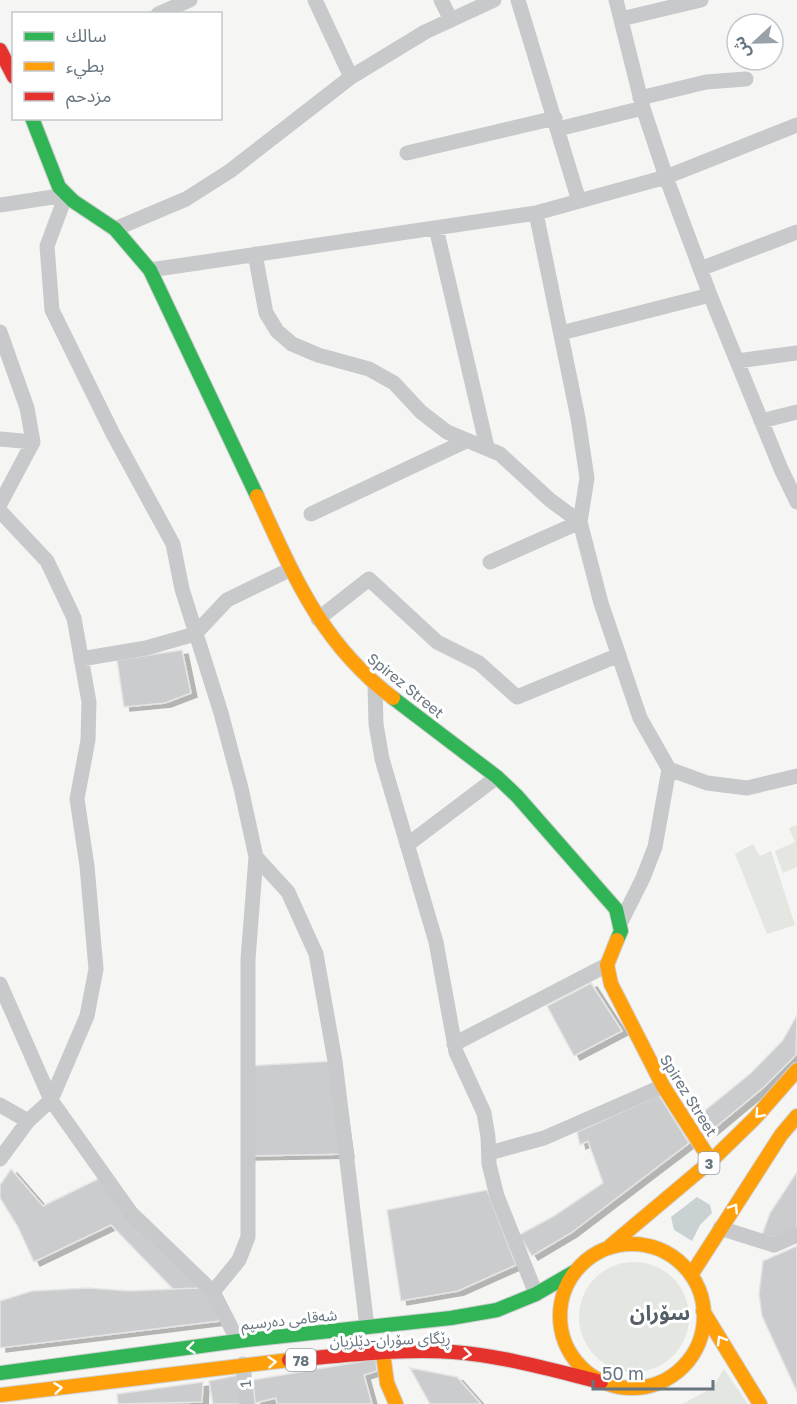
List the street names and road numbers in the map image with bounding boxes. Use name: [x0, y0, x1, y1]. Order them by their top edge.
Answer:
street label: Spirez Street: [364, 649, 448, 721]
street label: Spirez Street: [657, 1051, 721, 1139]
road number: 3: [698, 1152, 720, 1174]
street label: شەقامی دەرسیم: [240, 1305, 339, 1336]
street label: ڕێگای سۆران-دێلزیان: [329, 1328, 451, 1354]
road number: 78: [286, 1349, 316, 1371]
street label: 1: [236, 1379, 254, 1389]

